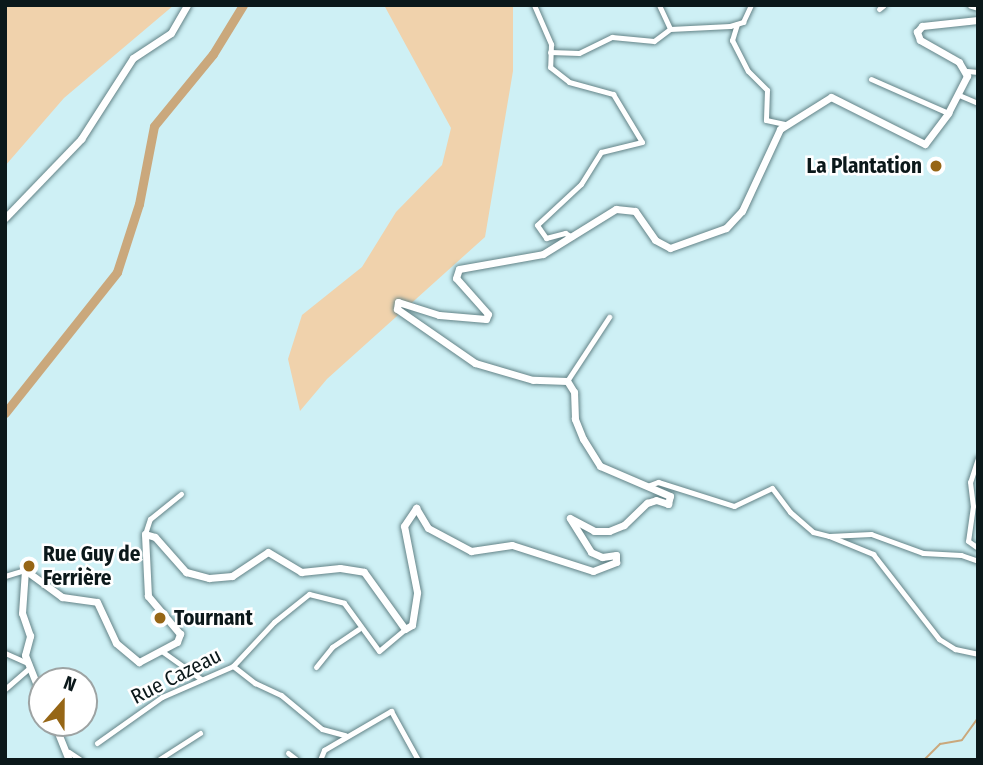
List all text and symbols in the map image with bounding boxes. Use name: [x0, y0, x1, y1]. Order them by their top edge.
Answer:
place label: La Plantation: [807, 153, 922, 179]
marker: La Plantation: [928, 158, 944, 174]
place label: Rue Guy de Ferrière: [43, 541, 140, 591]
marker: Rue Guy de Ferrière: [21, 558, 37, 574]
place label: Tournant: [174, 605, 253, 631]
marker: Tournant: [152, 610, 168, 626]
street label: Rue Cazeau: [127, 643, 225, 709]
north arrow: [28, 667, 98, 737]
text: N: [61, 671, 79, 697]

